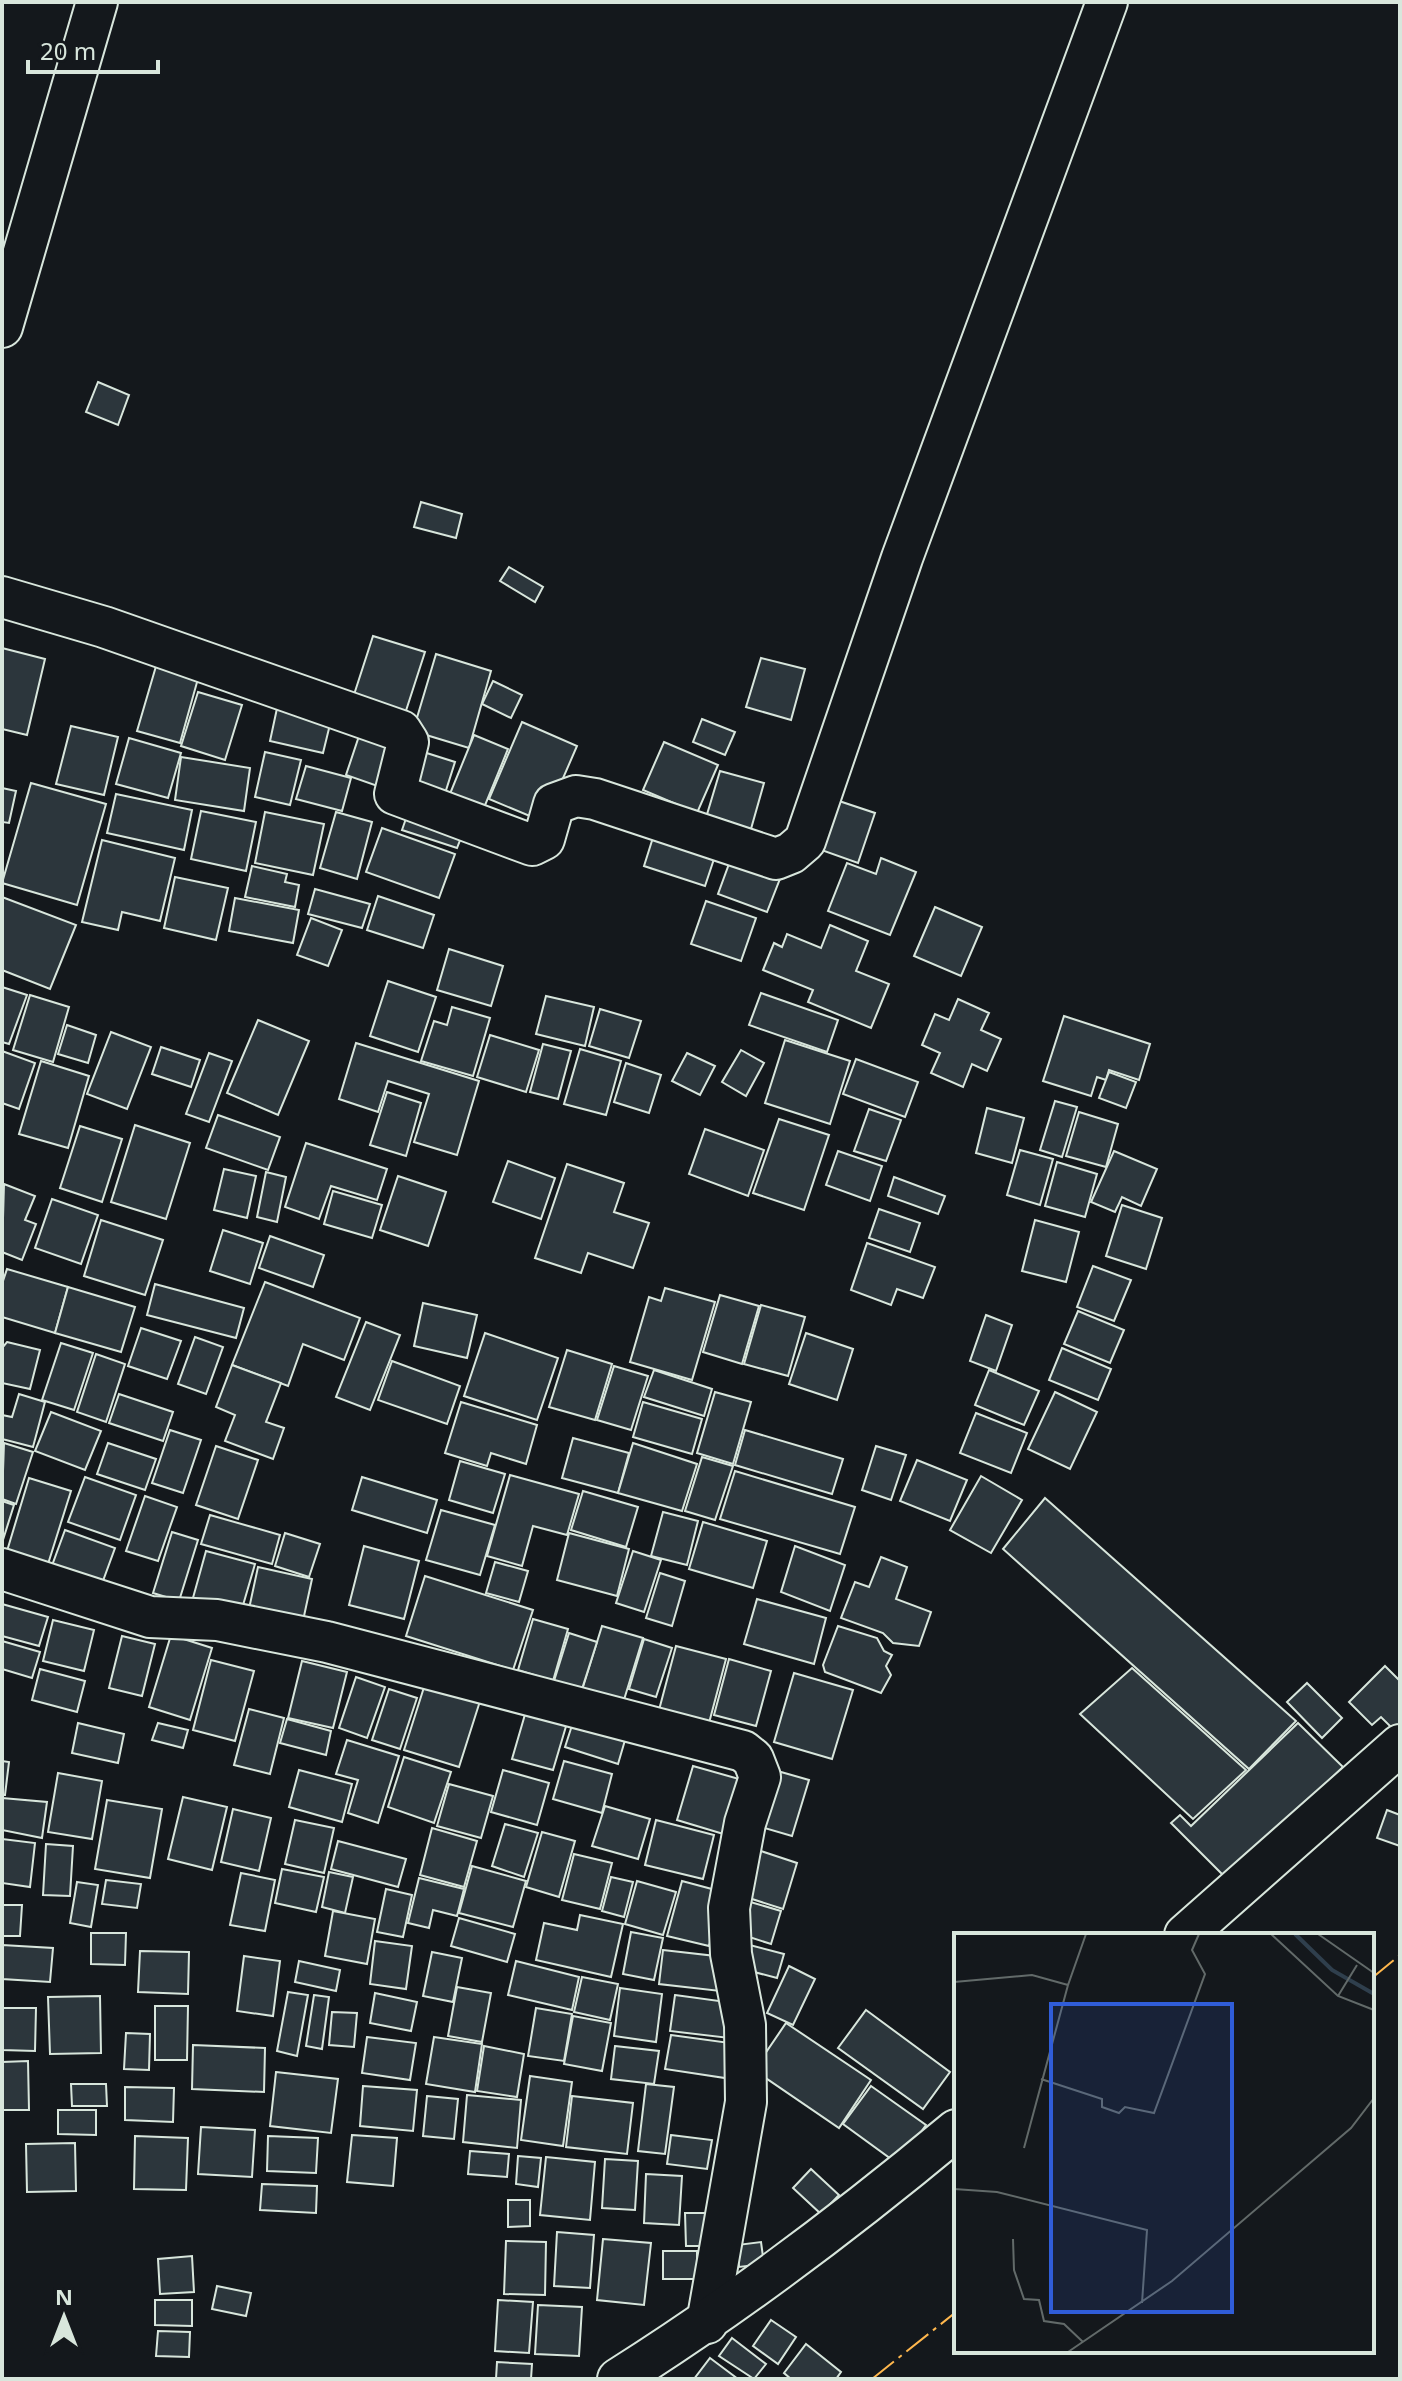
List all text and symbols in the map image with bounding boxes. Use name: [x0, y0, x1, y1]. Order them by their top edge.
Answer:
scale bar: [28, 24, 158, 74]
text: 20 m: [40, 34, 96, 67]
inset map: [954, 1933, 1374, 2353]
north arrow: [24, 2277, 104, 2357]
text: N: [55, 2281, 73, 2311]

